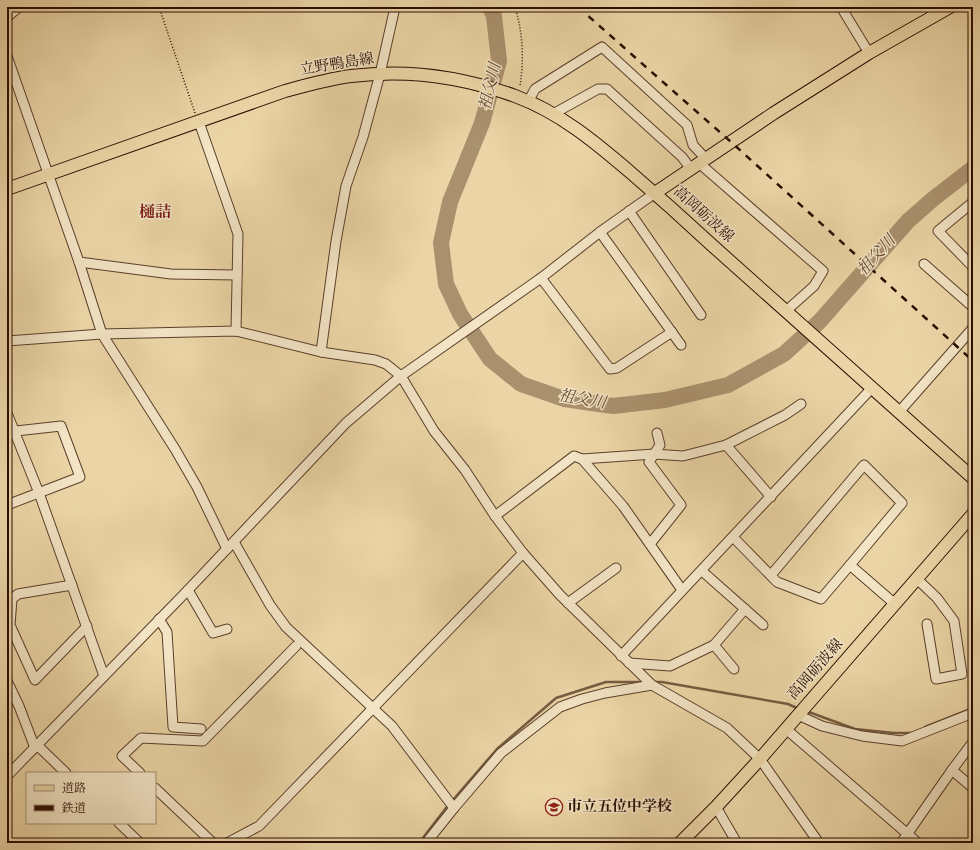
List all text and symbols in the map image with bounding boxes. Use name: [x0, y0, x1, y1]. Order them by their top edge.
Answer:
street label: 立野鴨島線: [298, 50, 375, 78]
water label: 祖父川: [476, 59, 505, 112]
street label: 高岡砺波線: [670, 183, 737, 246]
district label: 樋詰: [139, 203, 171, 221]
water label: 祖父川: [854, 230, 900, 279]
water label: 祖父川: [557, 386, 609, 412]
street label: 高岡砺波線: [784, 635, 846, 703]
legend: [26, 772, 156, 824]
text: 道路: [62, 781, 86, 795]
school or university icon: 市立五位中学校: [544, 797, 564, 817]
place label: 市立五位中学校: [567, 798, 672, 815]
text: 鉄道: [61, 801, 86, 815]

